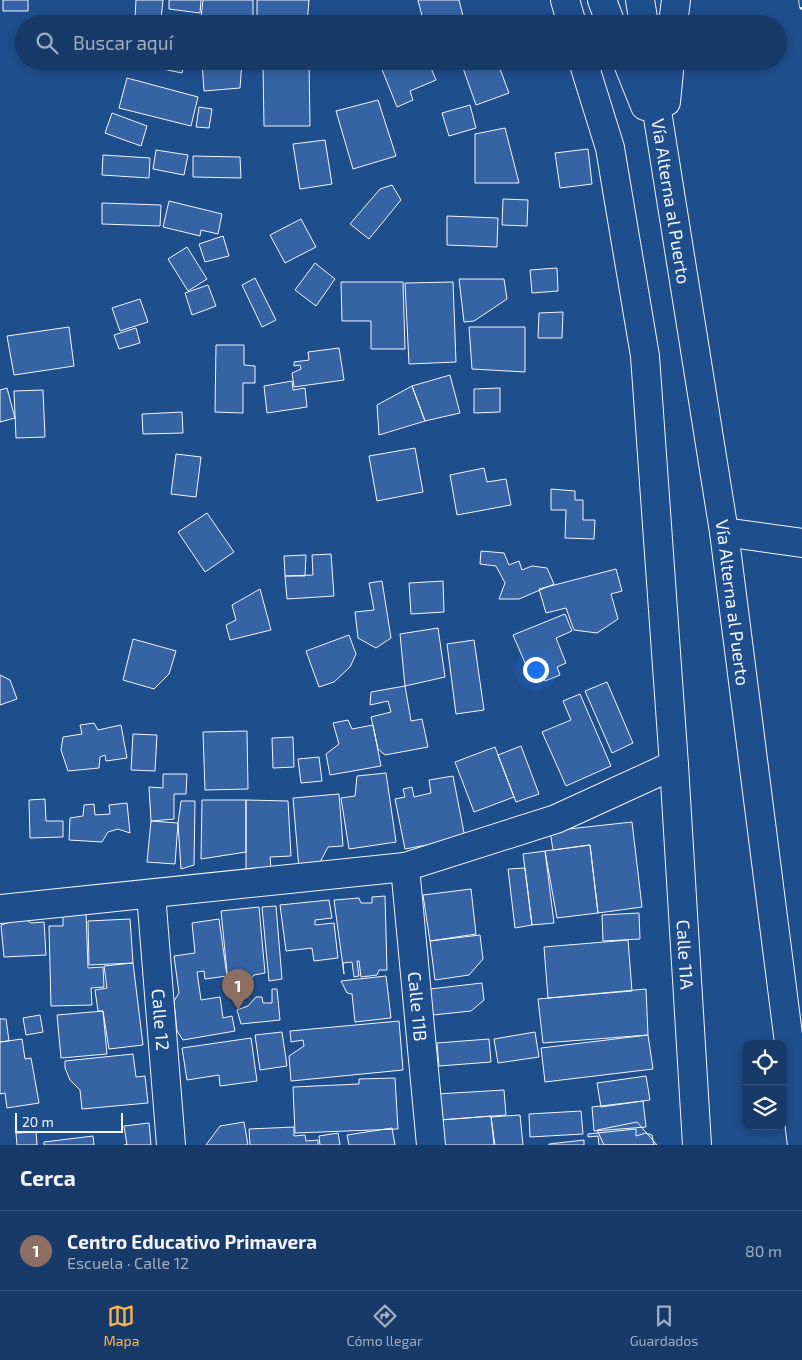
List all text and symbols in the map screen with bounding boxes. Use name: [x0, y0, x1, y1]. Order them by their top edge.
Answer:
search box: [15, 15, 787, 70]
icon: search: [33, 29, 61, 57]
text: Buscar aquí: [73, 31, 173, 54]
street label: Vía Alterna al Puerto: [647, 117, 695, 286]
street label: Vía Alterna al Puerto: [711, 518, 754, 687]
your location: [523, 657, 549, 683]
street label: Calle 11A: [672, 919, 699, 991]
pin: 1: [222, 969, 254, 1010]
street label: Calle 11B: [404, 970, 432, 1042]
street label: Calle 12: [148, 988, 174, 1051]
map controls: [742, 1040, 787, 1130]
button: locate: [742, 1040, 787, 1085]
button: layers: [742, 1085, 787, 1130]
scale bar: [15, 1110, 122, 1133]
text: 20 m: [22, 1113, 54, 1130]
text: Cerca: [20, 1165, 76, 1190]
text: Centro Educativo Primavera: [67, 1230, 317, 1253]
text: 1: [33, 1241, 39, 1260]
text: 80 m: [745, 1241, 782, 1260]
text: Escuela · Calle 12: [67, 1253, 189, 1272]
tab: Mapa: [104, 1302, 139, 1349]
tab: Cómo llegar: [346, 1302, 423, 1349]
tab: Guardados: [630, 1302, 698, 1349]

